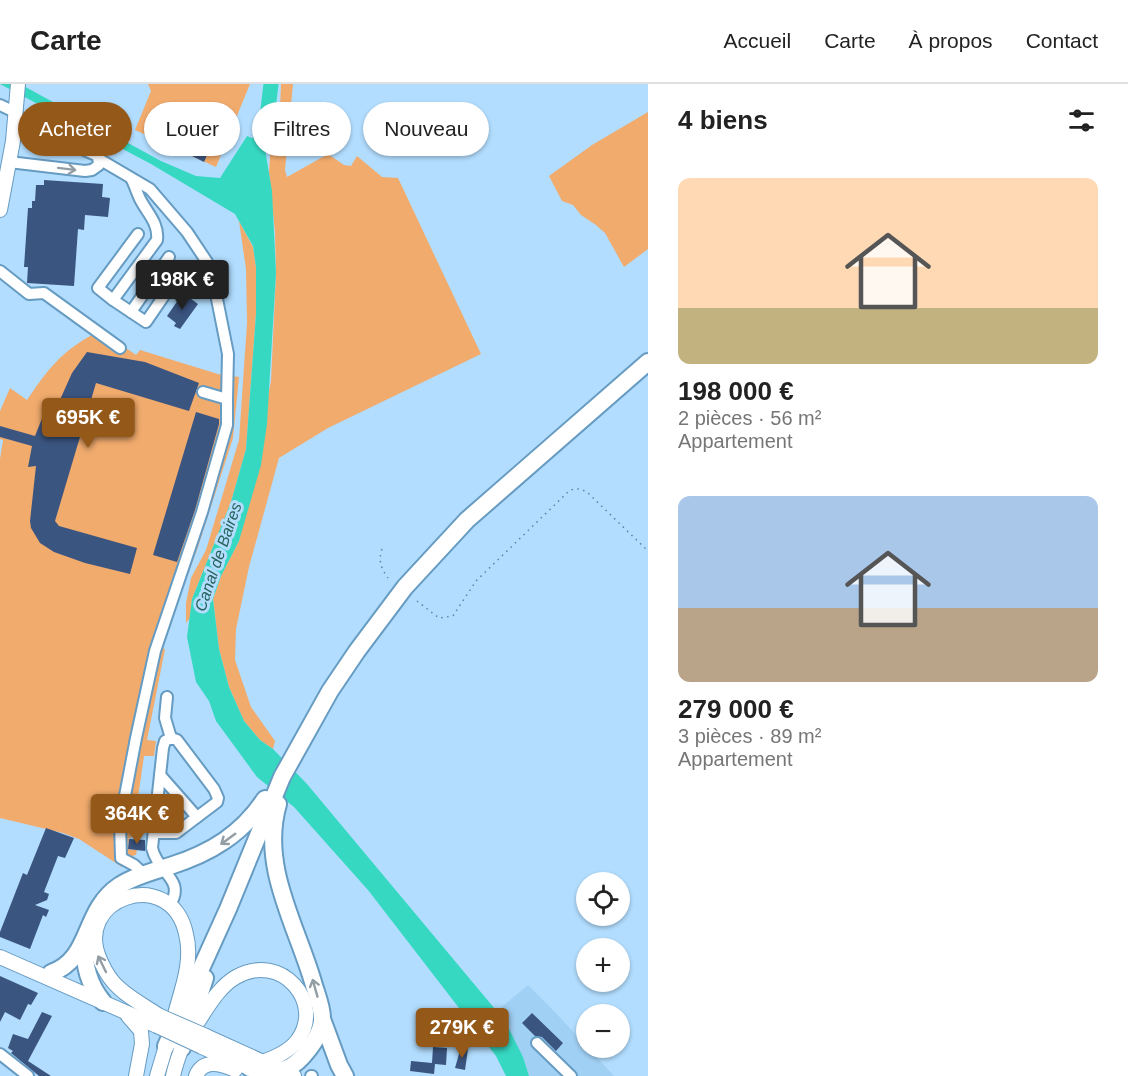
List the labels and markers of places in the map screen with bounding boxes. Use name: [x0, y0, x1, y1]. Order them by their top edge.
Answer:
pin: 198K €: [133, 260, 231, 311]
pin: 695K €: [39, 398, 137, 449]
pin: 364K €: [88, 794, 186, 845]
pin: 279K €: [413, 1008, 511, 1059]

